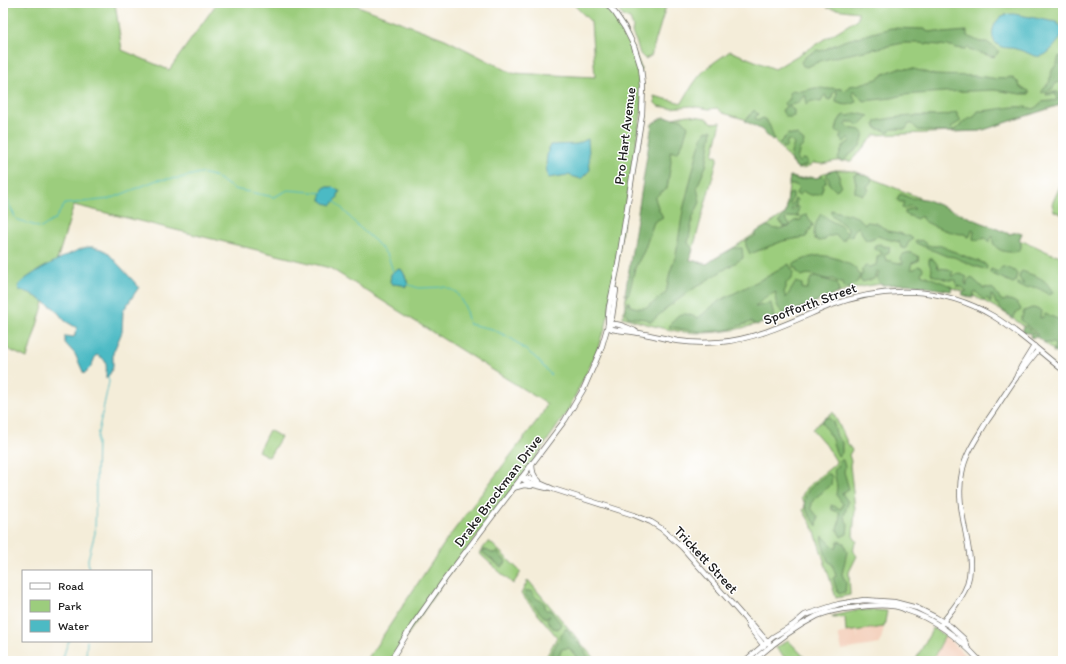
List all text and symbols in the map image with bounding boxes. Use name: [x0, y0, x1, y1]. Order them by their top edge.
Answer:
street label: Pro Hart Avenue: [611, 86, 639, 186]
street label: Spofforth Street: [761, 279, 859, 329]
street label: Drake Brockman Drive: [450, 431, 546, 550]
street label: Trickett Street: [670, 523, 742, 597]
legend: [22, 570, 152, 642]
text: Road: [58, 579, 84, 593]
text: Park: [58, 599, 82, 613]
text: Water: [58, 619, 89, 633]

